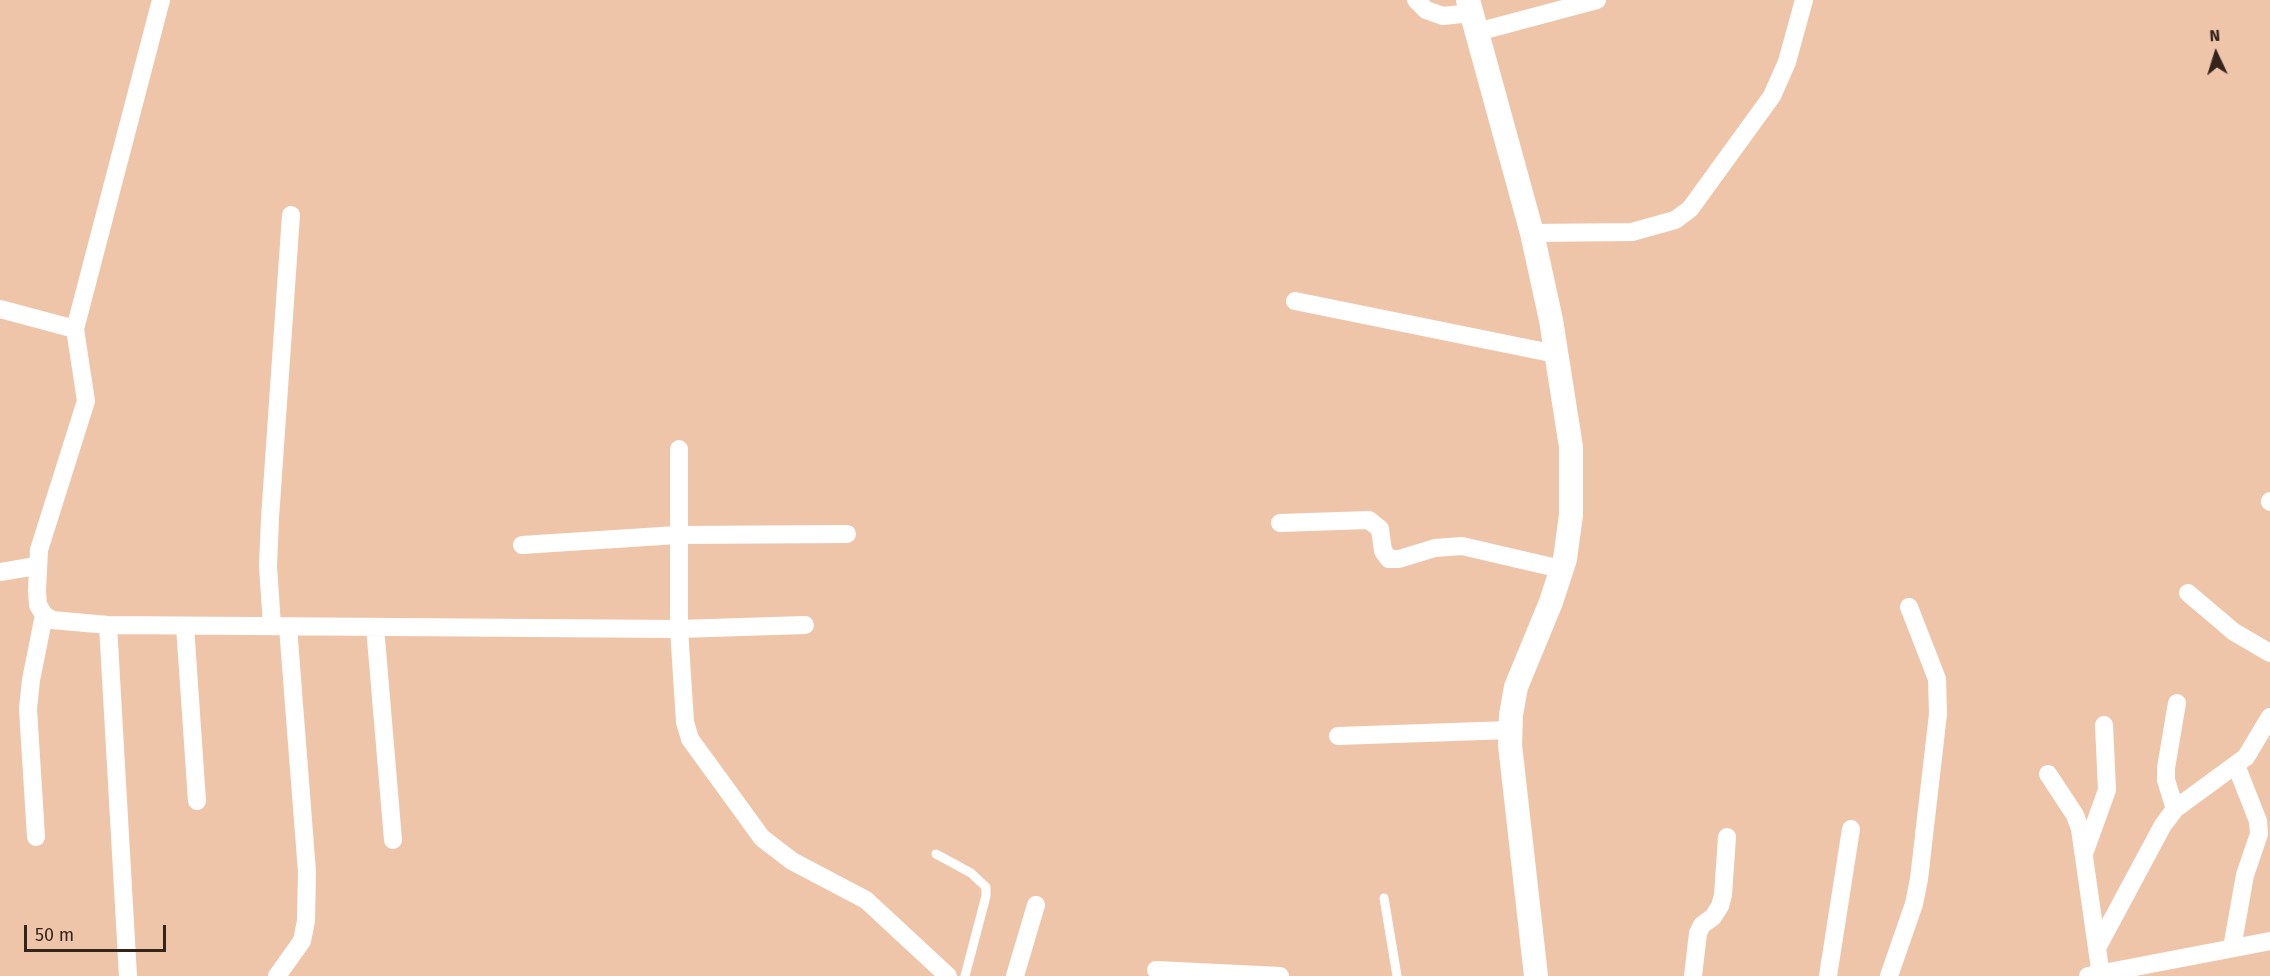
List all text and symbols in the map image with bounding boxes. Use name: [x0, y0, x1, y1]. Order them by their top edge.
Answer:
north arrow: [2186, 24, 2246, 84]
text: N: [2209, 26, 2221, 45]
scale bar: [27, 913, 170, 951]
text: 50 m: [35, 924, 74, 946]

